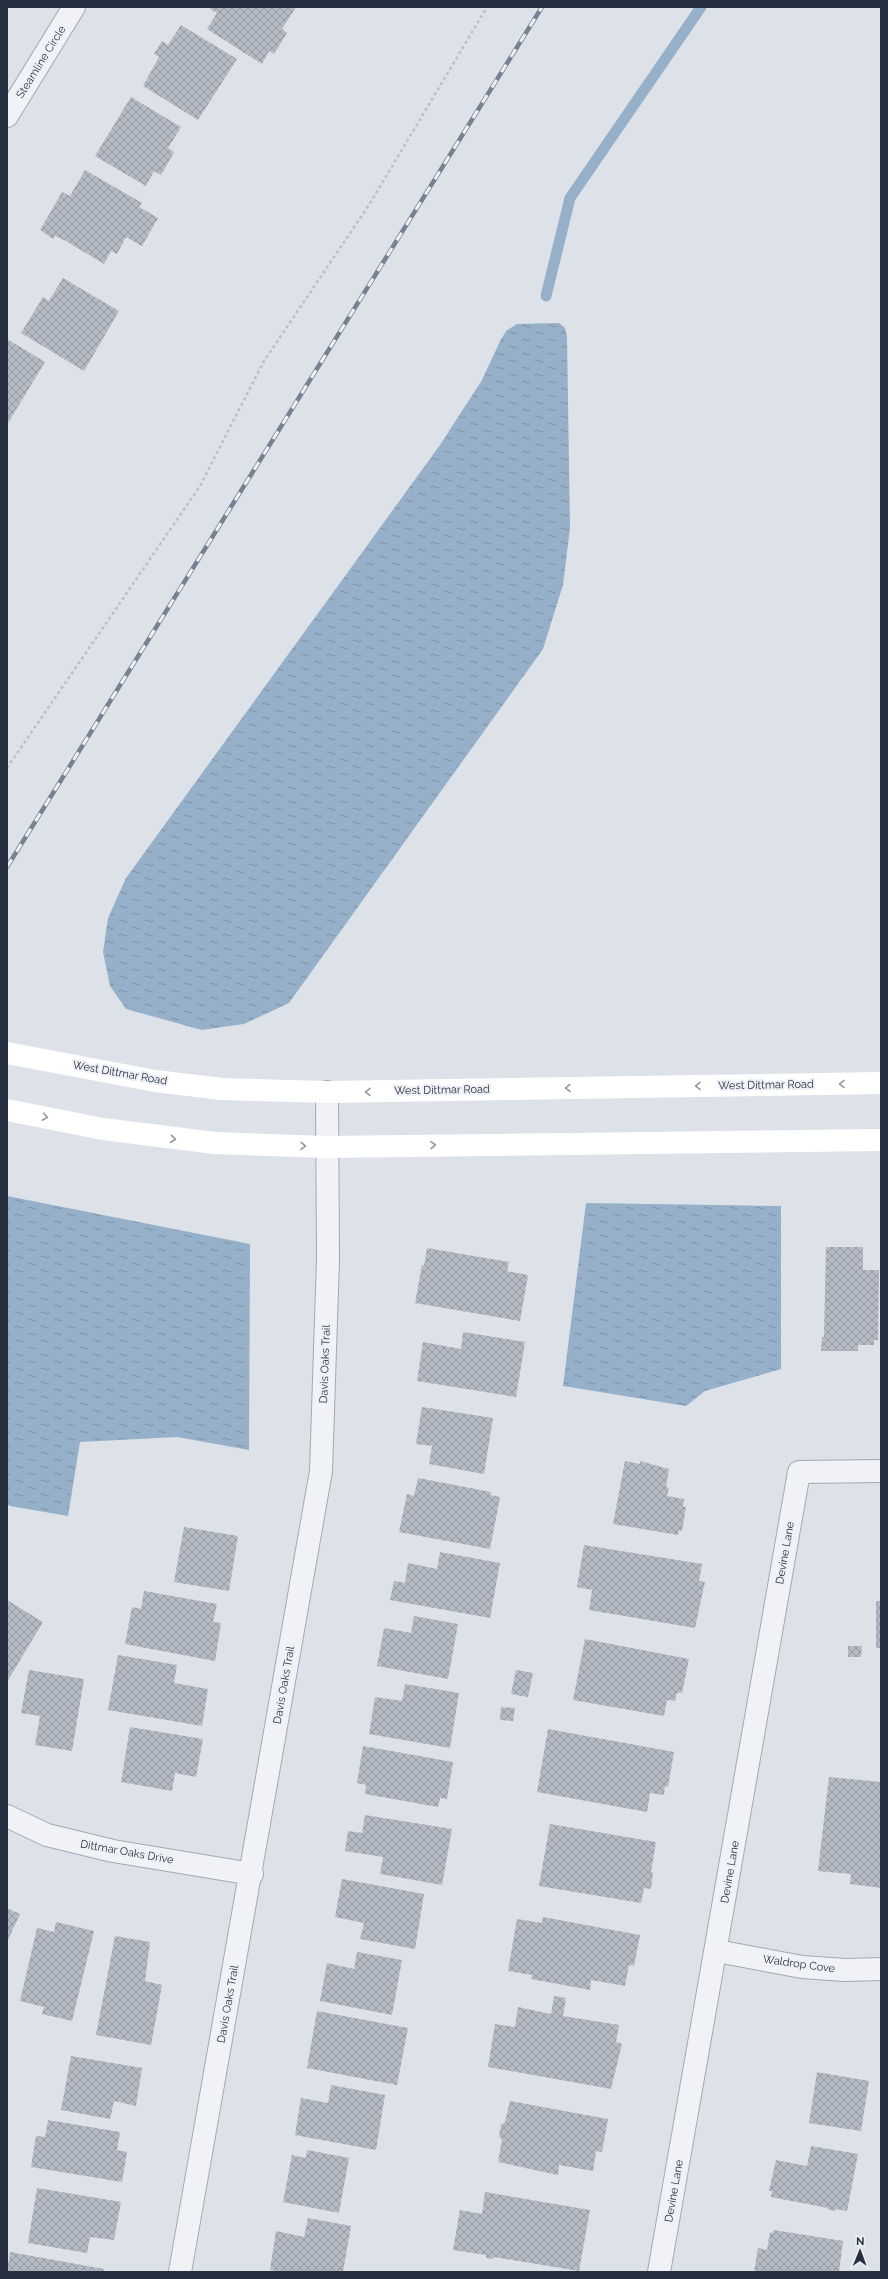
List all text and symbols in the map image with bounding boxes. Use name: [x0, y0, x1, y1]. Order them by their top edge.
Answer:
street label: Steamline Circle: [14, 23, 69, 101]
street label: West Dittmar Road: [72, 1058, 168, 1088]
street label: West Dittmar Road: [718, 1078, 814, 1092]
one-way arrow: [839, 1080, 845, 1088]
one-way arrow: [695, 1082, 701, 1090]
street label: West Dittmar Road: [394, 1083, 490, 1097]
one-way arrow: [565, 1084, 571, 1092]
one-way arrow: [365, 1087, 371, 1096]
one-way arrow: [42, 1113, 48, 1121]
one-way arrow: [170, 1134, 176, 1143]
one-way arrow: [430, 1141, 436, 1149]
one-way arrow: [300, 1142, 306, 1150]
street label: Davis Oaks Trail: [317, 1324, 333, 1404]
street label: Devine Lane: [773, 1520, 797, 1585]
street label: Davis Oaks Trail: [271, 1645, 297, 1725]
street label: Dittmar Oaks Drive: [79, 1837, 175, 1867]
street label: Devine Lane: [718, 1839, 742, 1904]
street label: Waldrop Cove: [762, 1953, 836, 1976]
street label: Davis Oaks Trail: [215, 1964, 241, 2044]
street label: Devine Lane: [662, 2158, 686, 2223]
north arrow: [840, 2231, 880, 2271]
text: N: [856, 2235, 864, 2248]

